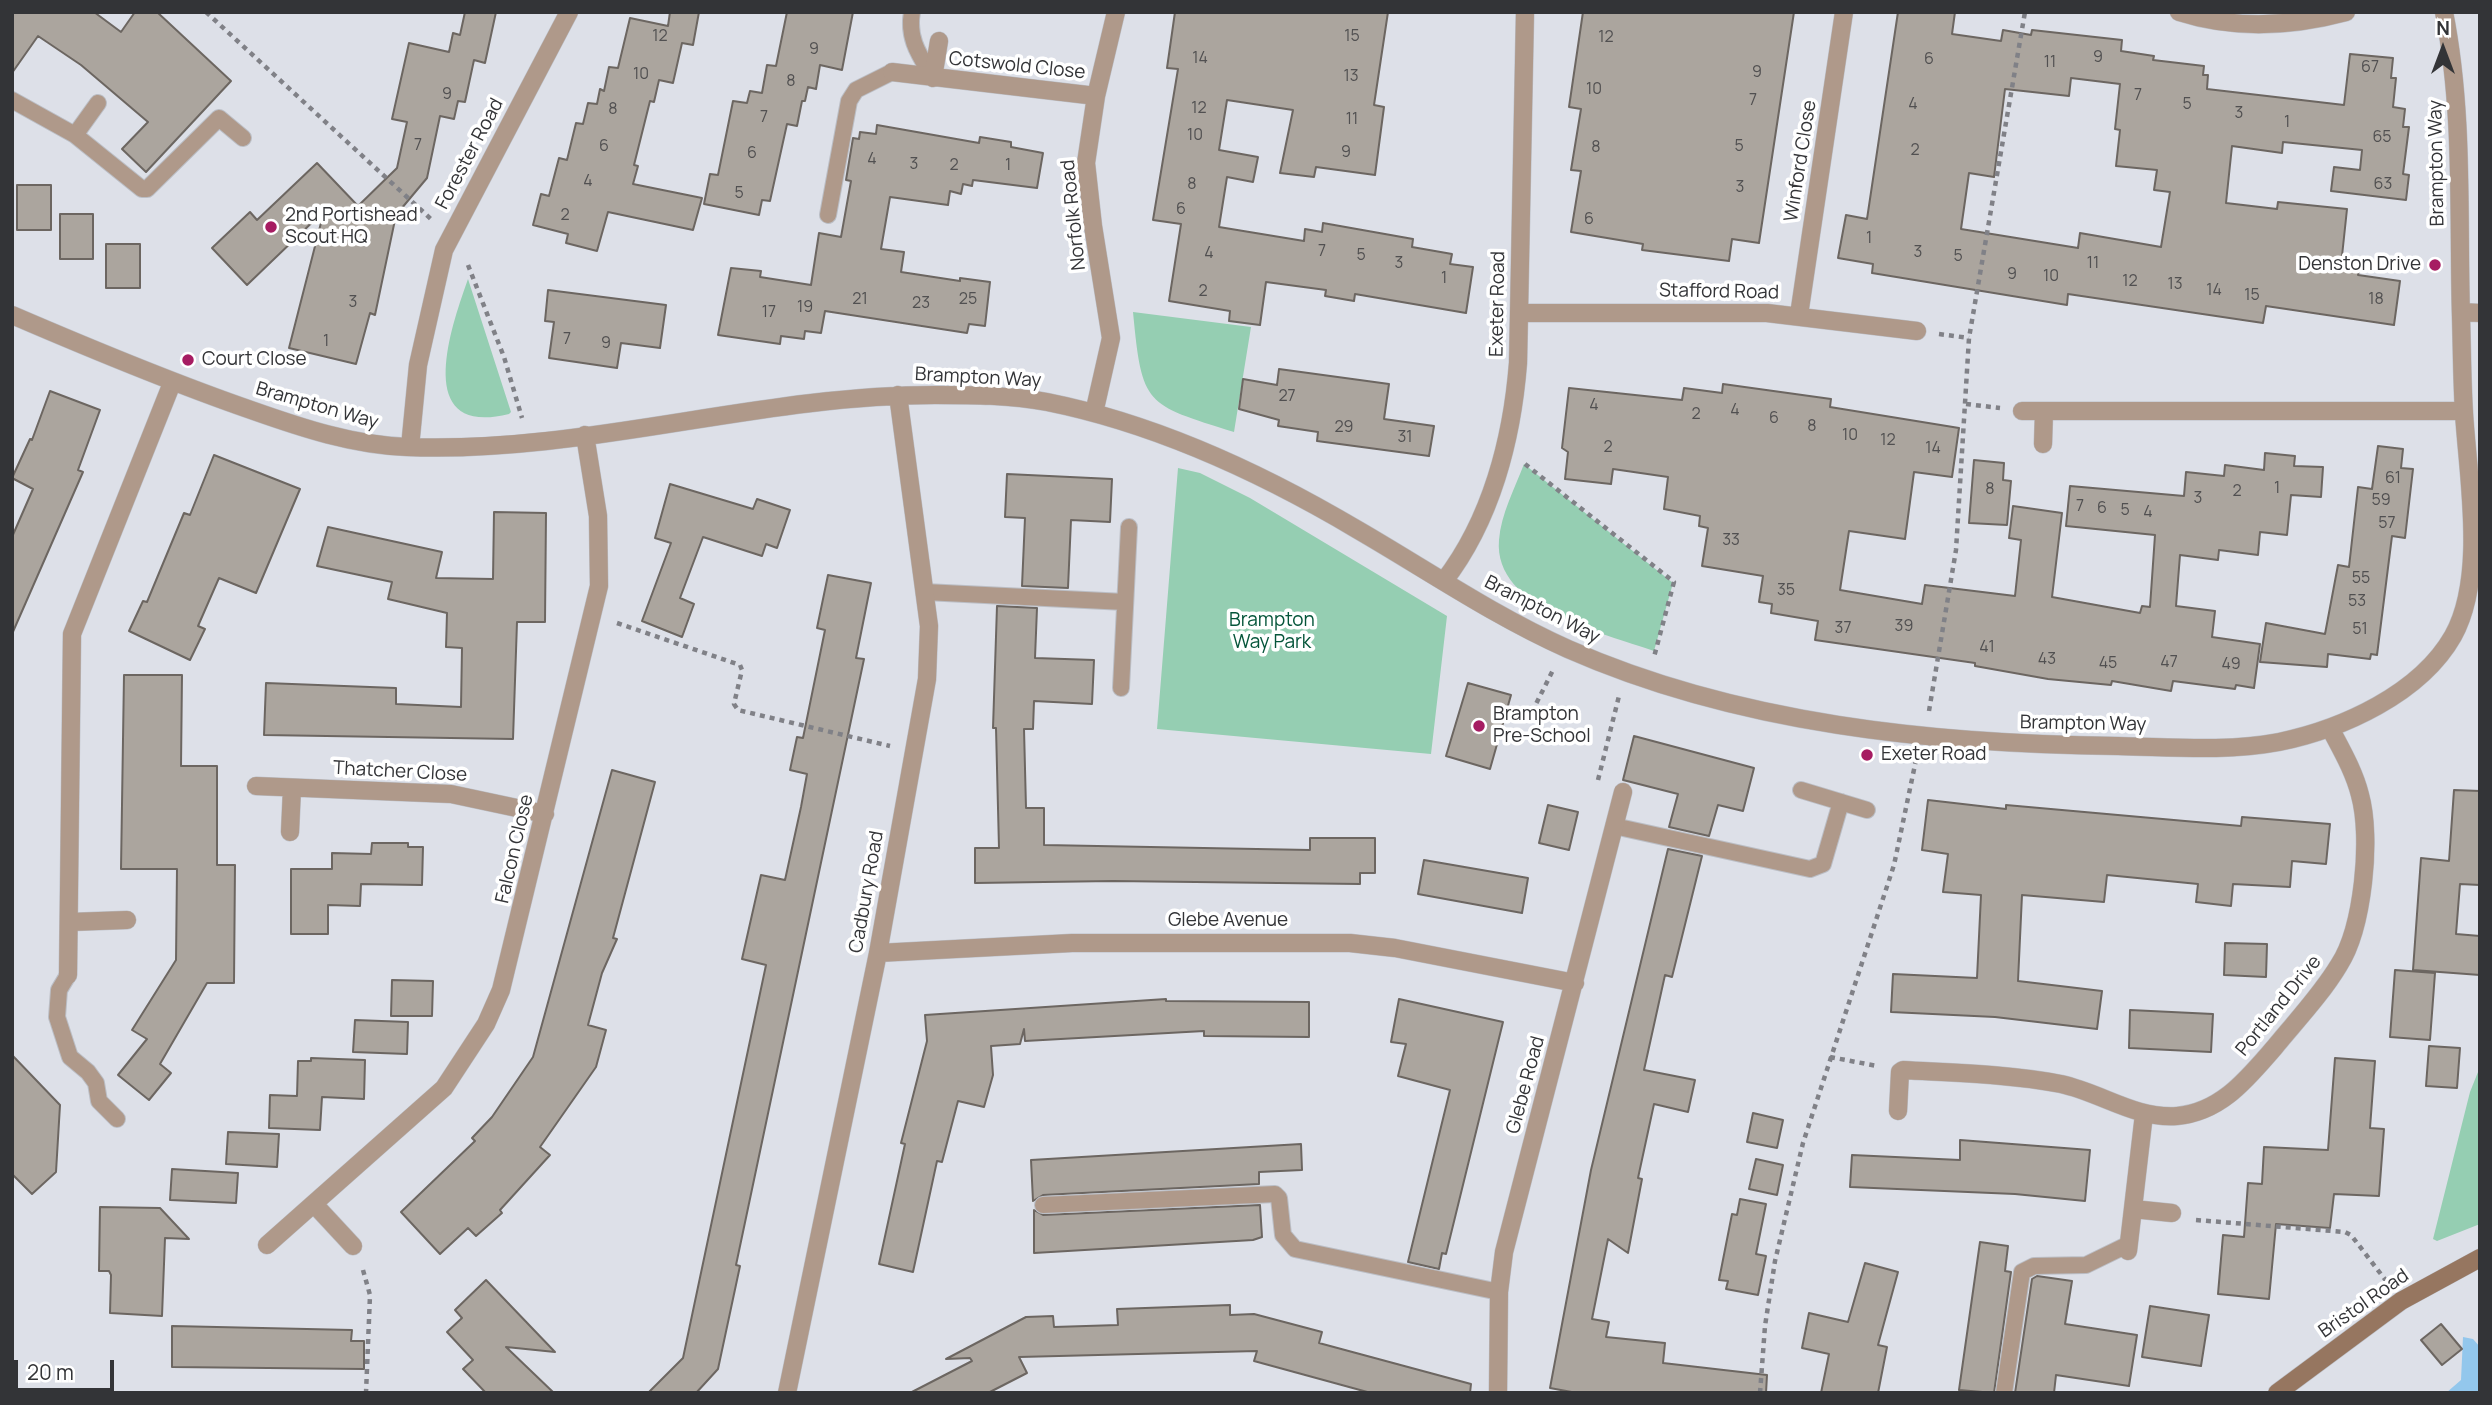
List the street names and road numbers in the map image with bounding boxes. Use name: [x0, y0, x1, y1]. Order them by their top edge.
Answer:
street label: Cotswold Close: [948, 47, 1086, 85]
street label: Forester Road: [431, 95, 509, 213]
street label: Winford Close: [1780, 99, 1822, 223]
street label: Brampton Way: [2424, 100, 2450, 226]
street label: Norfolk Road: [1057, 158, 1091, 272]
street label: Exeter Road: [1486, 251, 1510, 357]
street label: Stafford Road: [1659, 280, 1779, 304]
street label: Brampton Way: [914, 363, 1042, 393]
street label: Brampton Way: [253, 378, 381, 434]
street label: Brampton Way: [1480, 571, 1604, 649]
street label: Brampton Way: [2020, 711, 2146, 737]
street label: Thatcher Close: [332, 757, 468, 787]
street label: Falcon Close: [491, 792, 539, 906]
street label: Cadbury Road: [845, 829, 889, 955]
street label: Glebe Avenue: [1168, 910, 1288, 932]
street label: Portland Drive: [2231, 951, 2327, 1061]
street label: Glebe Road: [1502, 1034, 1550, 1136]
street label: Bristol Road: [2315, 1265, 2413, 1343]

